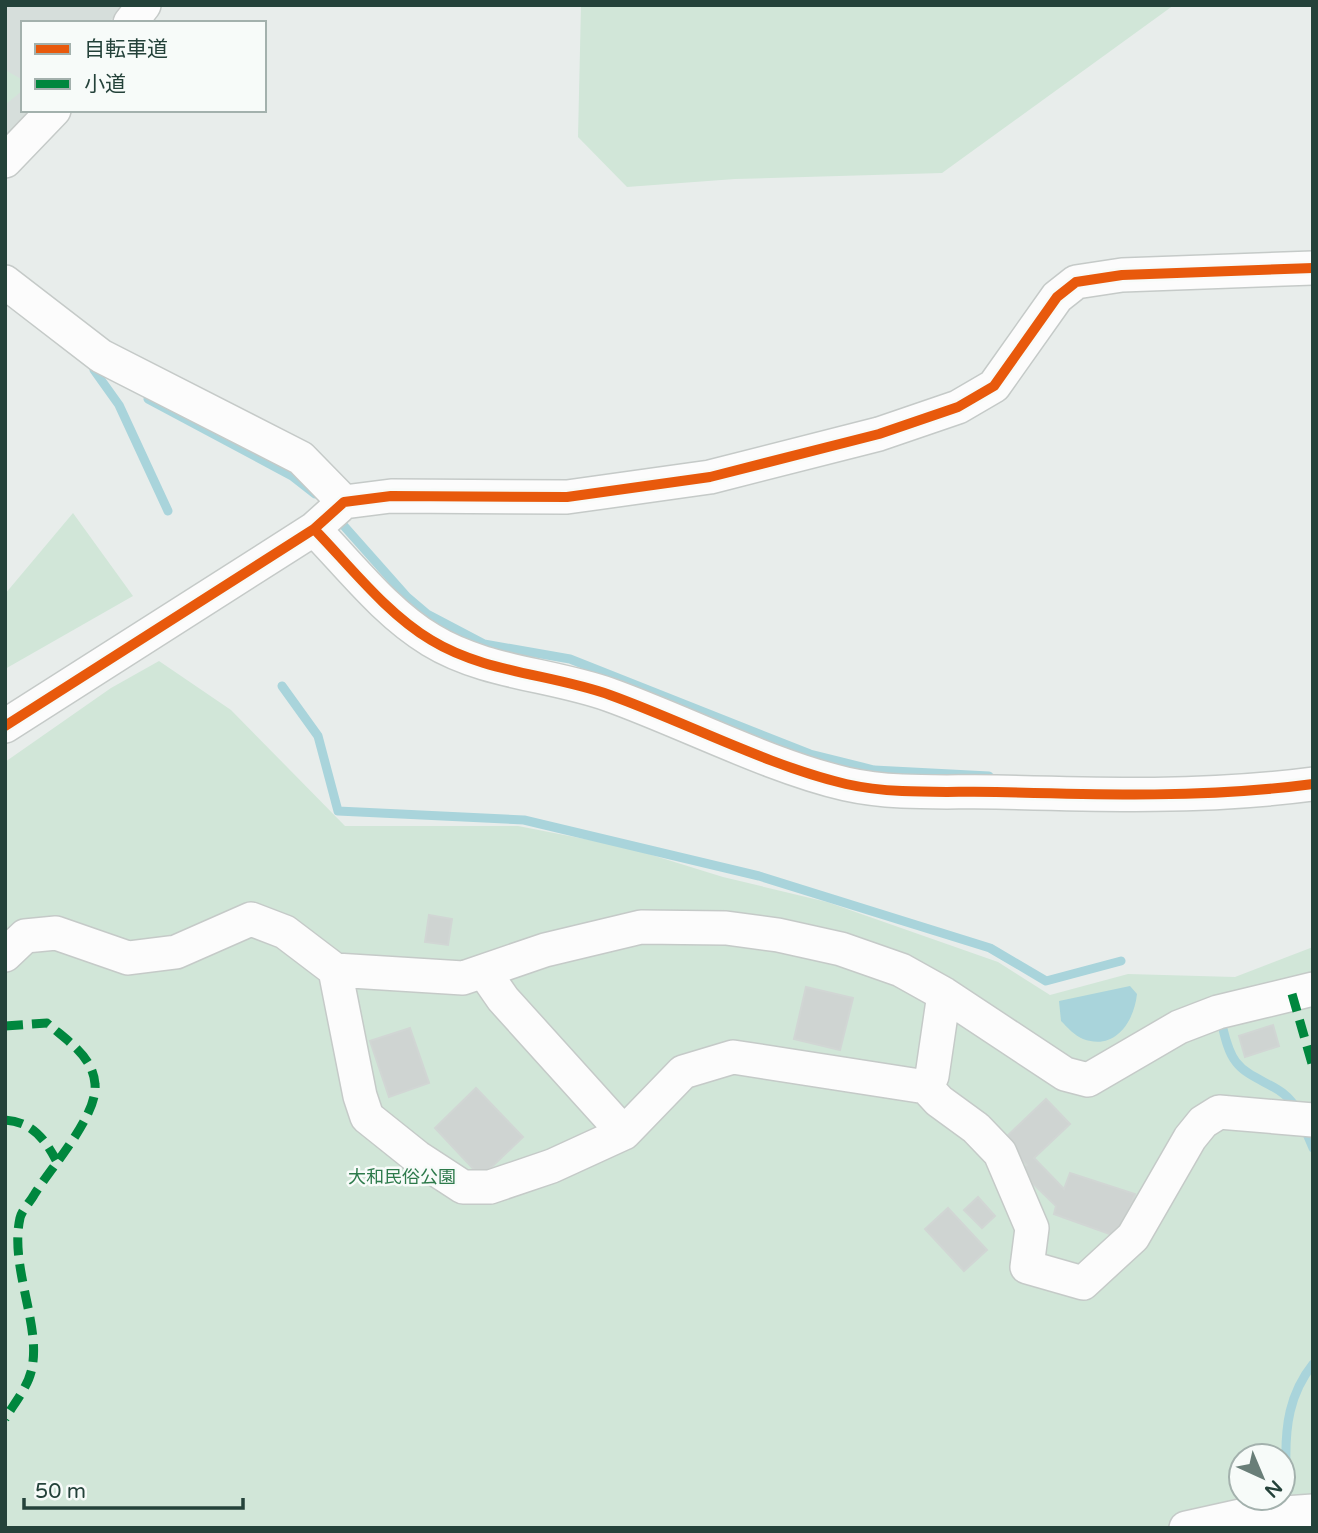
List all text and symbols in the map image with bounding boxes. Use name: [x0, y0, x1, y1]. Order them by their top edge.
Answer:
legend: [21, 21, 266, 112]
text: 自転車道: [84, 37, 168, 62]
text: 小道: [84, 72, 126, 97]
park label: 大和民俗公園: [348, 1166, 456, 1188]
north arrow: [1227, 1442, 1297, 1512]
scale bar: [24, 1466, 243, 1510]
text: N: [1260, 1475, 1286, 1502]
text: 50 m: [35, 1479, 86, 1504]

